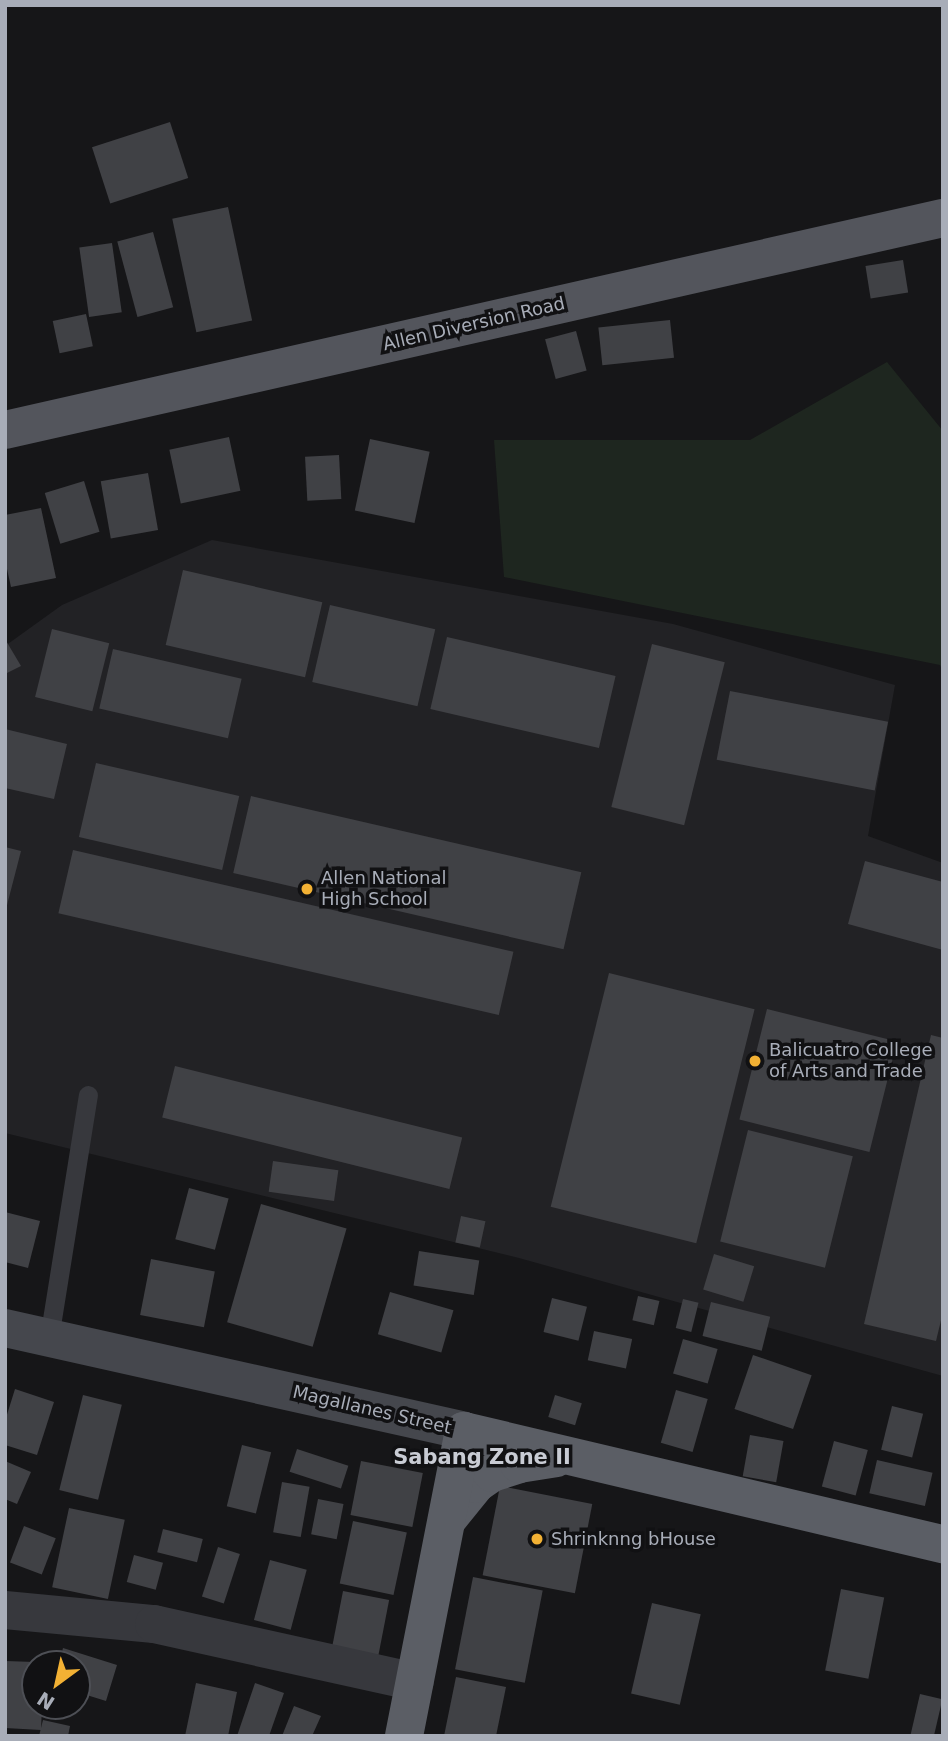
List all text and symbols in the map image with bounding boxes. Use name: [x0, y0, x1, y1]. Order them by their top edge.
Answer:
street label: Allen Diversion Road: [381, 293, 567, 355]
place label: Allen National High School: [321, 868, 447, 910]
marker: Allen National High School: [299, 881, 315, 897]
place label: Balicuatro College of Arts and Trade: [769, 1040, 933, 1082]
marker: Balicuatro College of Arts and Trade: [747, 1053, 763, 1069]
street label: Magallanes Street: [290, 1381, 454, 1439]
district label: Sabang Zone II: [393, 1444, 571, 1470]
place label: Shrinknng bHouse: [551, 1528, 716, 1550]
marker: Shrinknng bHouse: [529, 1531, 545, 1547]
north arrow: [21, 1650, 91, 1720]
text: N: [33, 1687, 58, 1714]

